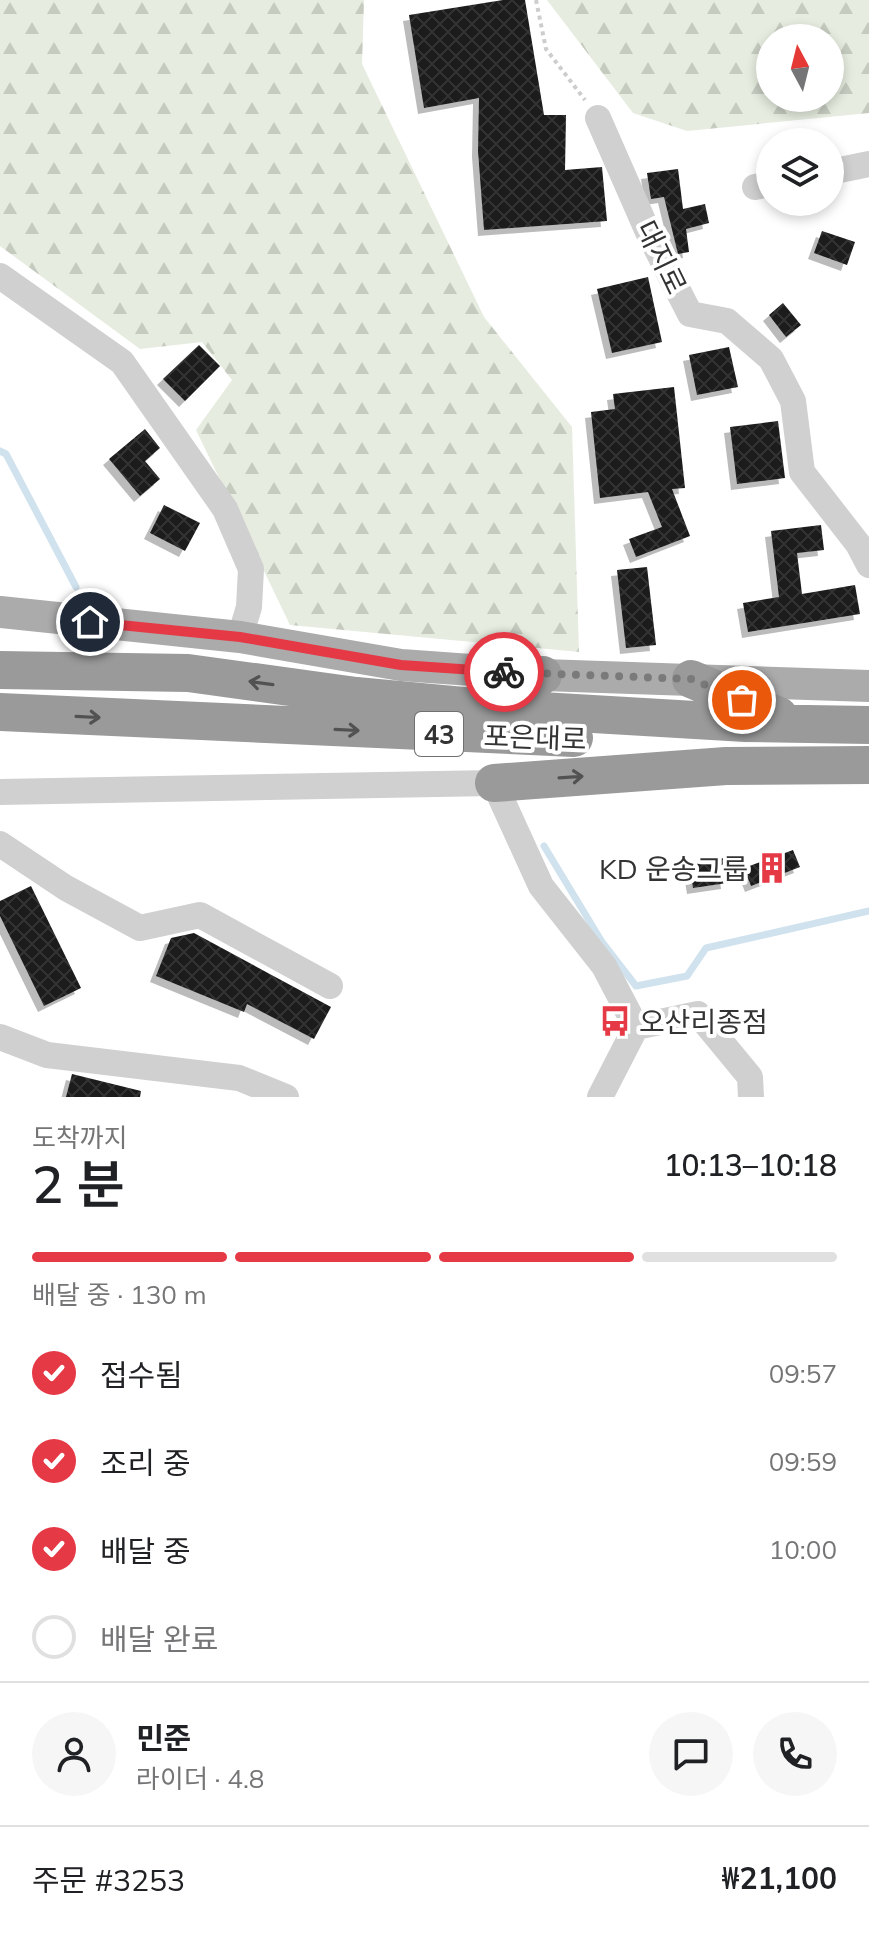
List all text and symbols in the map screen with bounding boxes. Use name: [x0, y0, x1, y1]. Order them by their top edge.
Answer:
north arrow: [756, 24, 844, 112]
map controls: [756, 24, 844, 216]
button: layers: [756, 128, 844, 216]
street label: 대지로: [629, 215, 695, 299]
pin: [56, 588, 124, 656]
icon: home: [68, 600, 112, 644]
courier: [464, 632, 544, 712]
icon: bike: [482, 650, 526, 694]
pin: [708, 666, 776, 734]
one-way arrow: [249, 675, 274, 690]
icon: bag: [720, 678, 764, 722]
one-way arrow: [74, 709, 101, 724]
road number: 43: [415, 712, 463, 756]
street label: 포은대로: [483, 718, 587, 756]
one-way arrow: [333, 722, 360, 737]
one-way arrow: [558, 769, 584, 784]
place label: KD 운송그룹: [599, 851, 748, 886]
building icon: KD 운송그룹: [755, 851, 789, 885]
bus stop icon: 오산리종점: [598, 1004, 632, 1038]
place label: 오산리종점: [639, 1004, 768, 1039]
text: 도착까지: [32, 1121, 128, 1154]
text: 10:13–10:18: [664, 1146, 837, 1184]
text: 2 분: [32, 1151, 125, 1216]
text: 배달 중 · 130 m: [32, 1278, 207, 1311]
icon: check: [32, 1351, 76, 1395]
text: 접수됨: [100, 1356, 183, 1394]
text: 09:57: [769, 1357, 837, 1390]
icon: check: [32, 1439, 76, 1483]
text: 조리 중: [100, 1444, 191, 1482]
text: 09:59: [769, 1445, 837, 1478]
icon: check: [32, 1527, 76, 1571]
text: 배달 중: [100, 1532, 191, 1570]
text: 10:00: [769, 1533, 837, 1566]
text: 배달 완료: [100, 1620, 218, 1658]
button: person: [32, 1712, 116, 1796]
button: chat: [649, 1712, 733, 1796]
button: phone: [753, 1712, 837, 1796]
text: 민준: [136, 1719, 191, 1757]
text: 라이더 · 4.8: [136, 1762, 264, 1795]
text: ₩21,100: [722, 1859, 837, 1897]
text: 주문 #3253: [32, 1861, 185, 1899]

